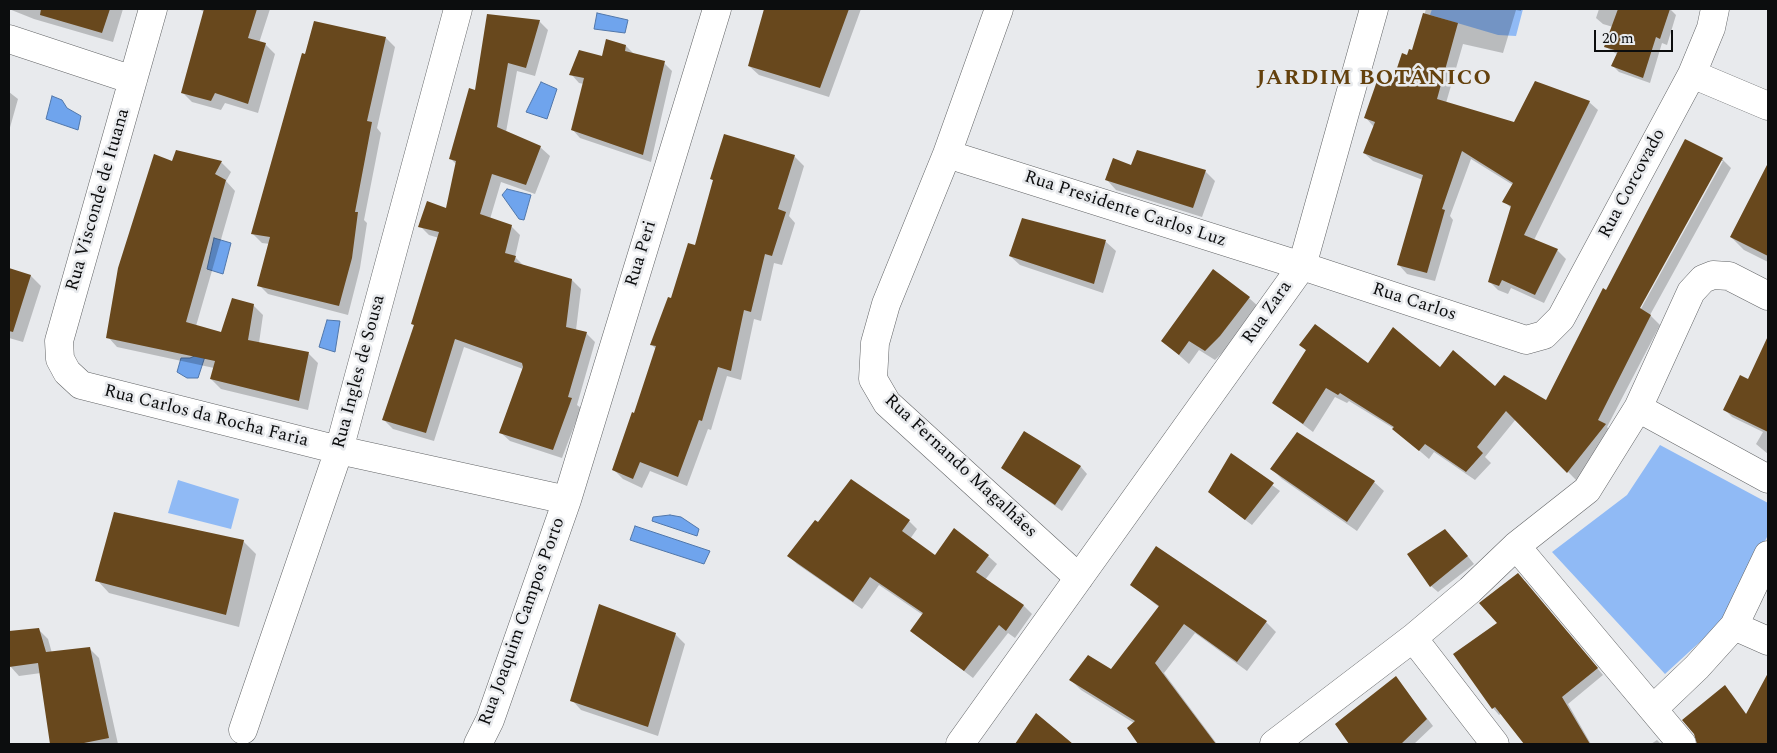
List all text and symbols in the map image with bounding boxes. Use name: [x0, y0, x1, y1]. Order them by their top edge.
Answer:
scale bar: [1597, 20, 1676, 52]
text: 20 m: [1602, 27, 1634, 50]
district label: JARDIM BOTÂNICO: [1254, 67, 1494, 93]
street label: Rua Visconde de Ituana: [63, 106, 135, 294]
street label: Rua Corcovado: [1595, 126, 1671, 242]
street label: Rua Presidente Carlos Luz: [1021, 167, 1229, 253]
street label: Rua Peri: [622, 218, 662, 290]
street label: Rua Zara: [1239, 277, 1297, 349]
street label: Rua Carlos: [1369, 279, 1459, 327]
street label: Rua Ingles de Sousa: [329, 293, 391, 451]
street label: Rua Carlos da Rocha Faria: [101, 381, 311, 453]
street label: Rua Fernando Magalhães: [879, 391, 1041, 543]
street label: Rua Joaquim Campos Porto: [475, 515, 571, 729]

